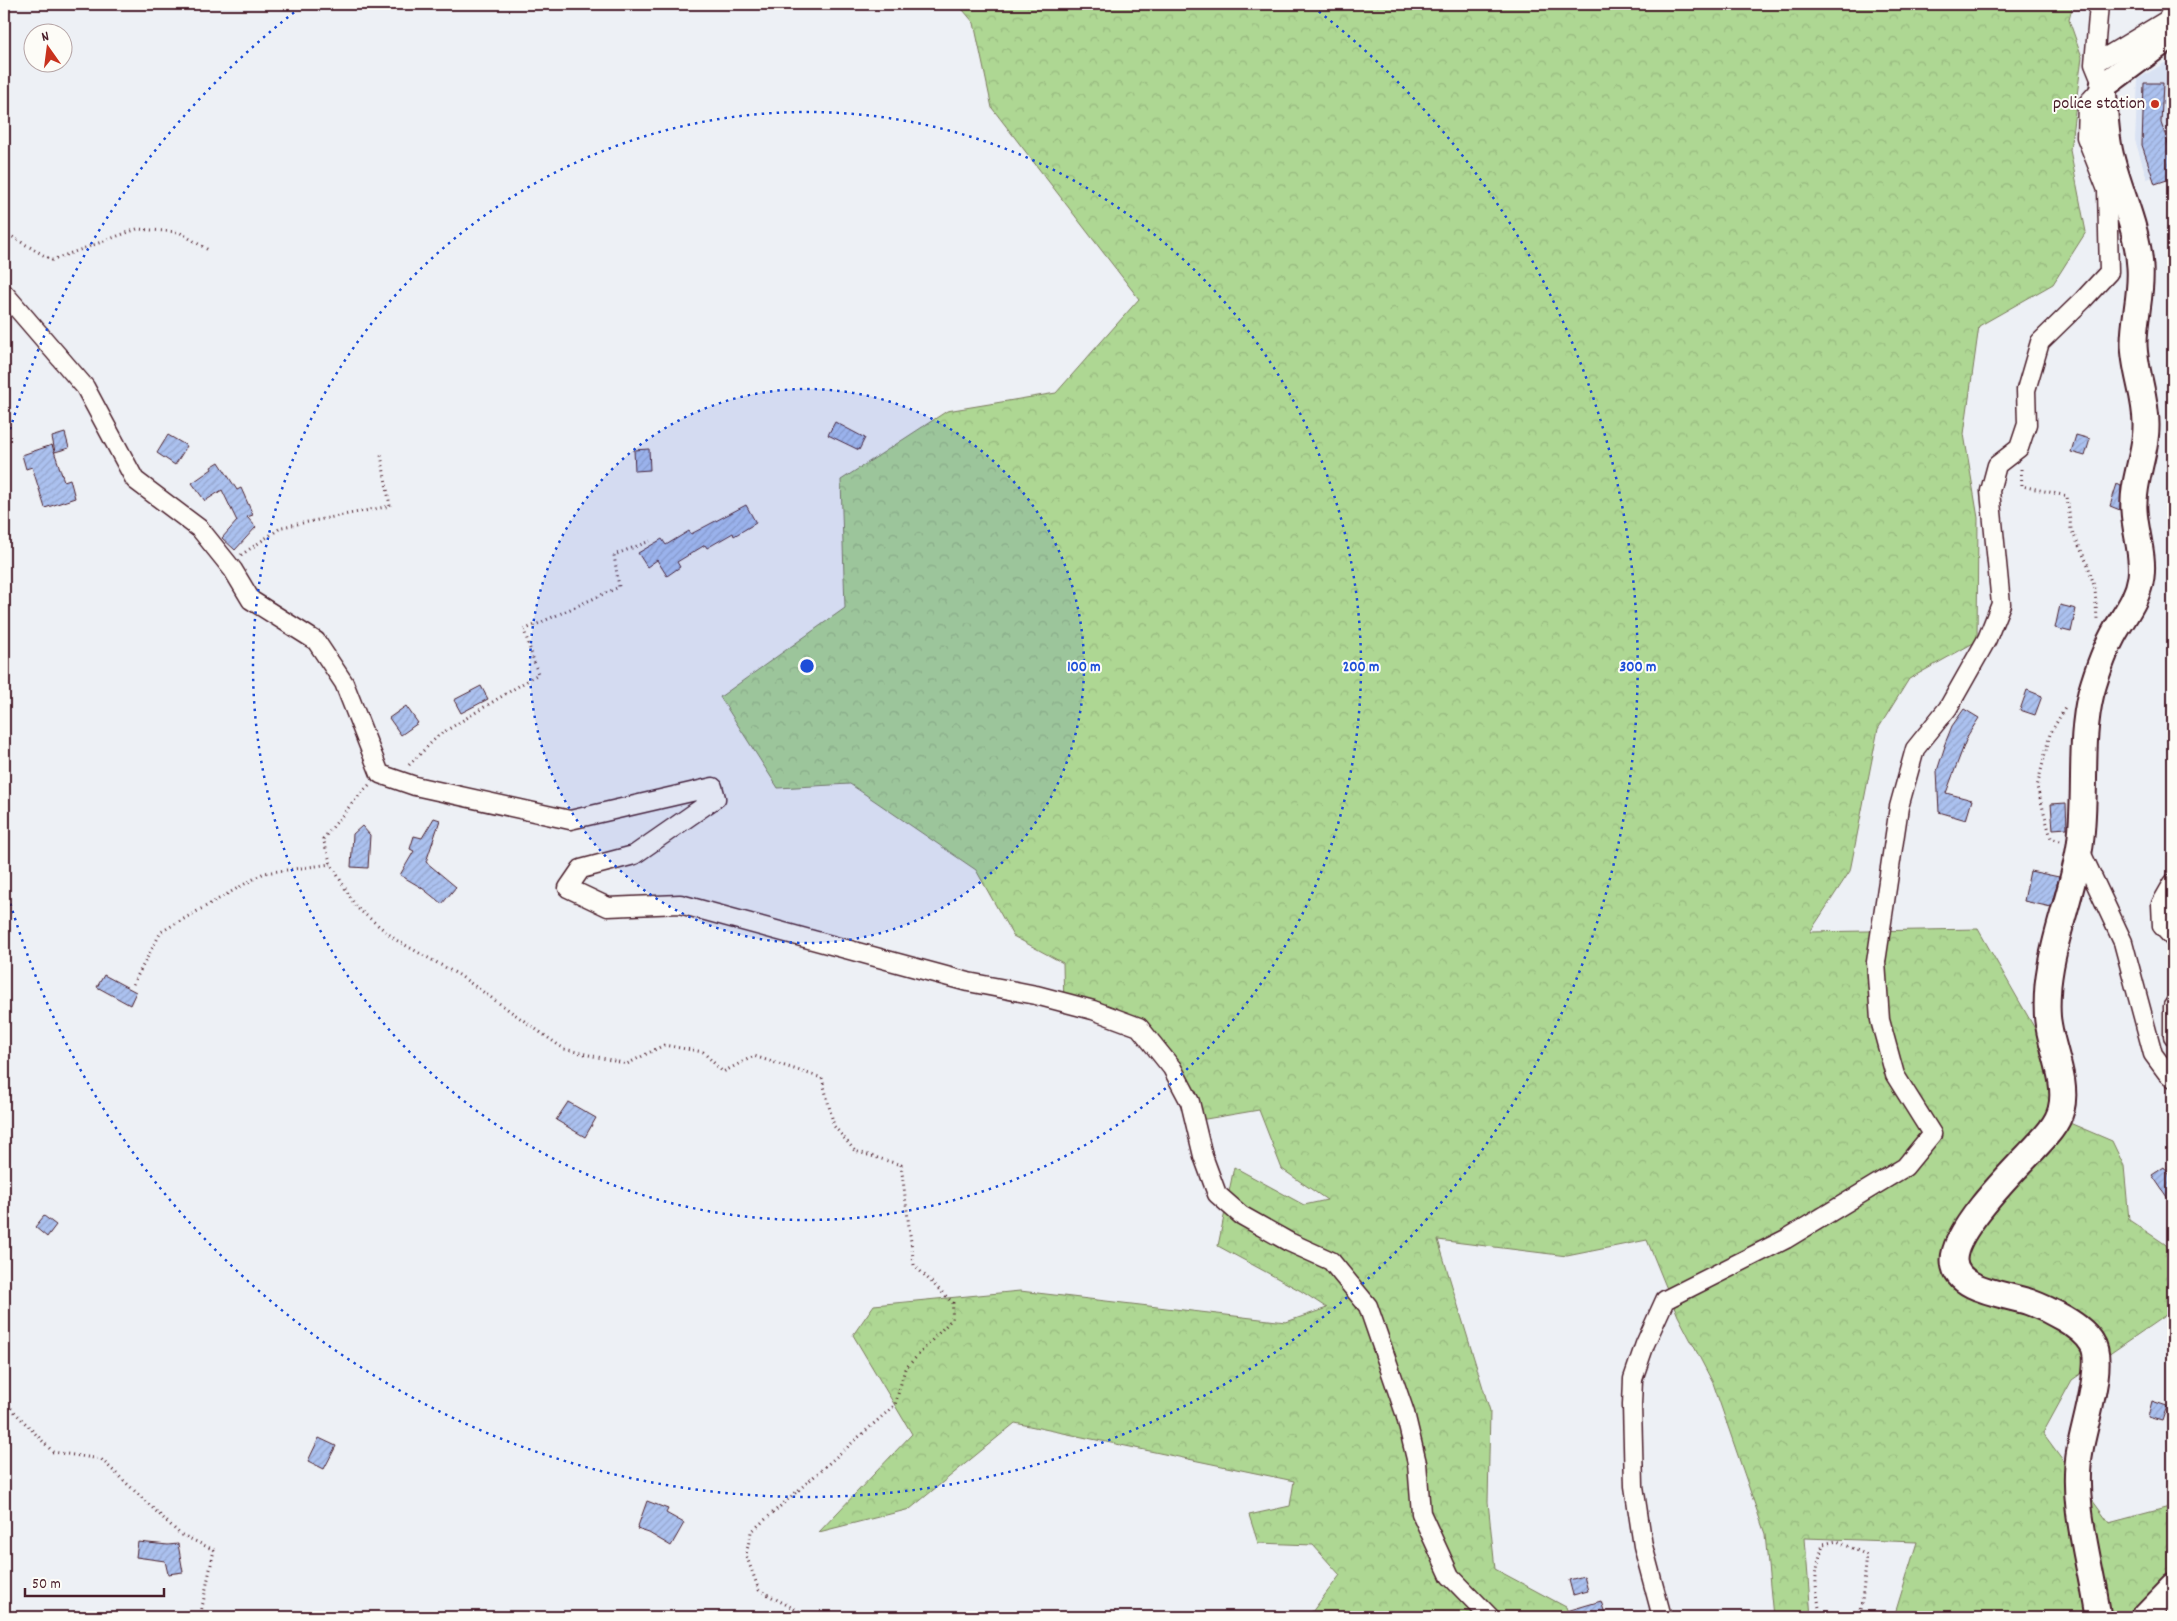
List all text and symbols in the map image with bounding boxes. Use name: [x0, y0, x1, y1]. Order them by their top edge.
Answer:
north arrow: [22, 22, 72, 72]
text: N: [40, 27, 51, 48]
place label: police station: [2053, 92, 2145, 117]
marker: police station: [2149, 98, 2161, 110]
centre of rings: [798, 657, 816, 675]
text: 100 m: [1067, 657, 1101, 679]
text: 200 m: [1343, 657, 1379, 679]
text: 300 m: [1620, 657, 1656, 679]
scale bar: [25, 1566, 164, 1598]
text: 50 m: [32, 1574, 61, 1596]

